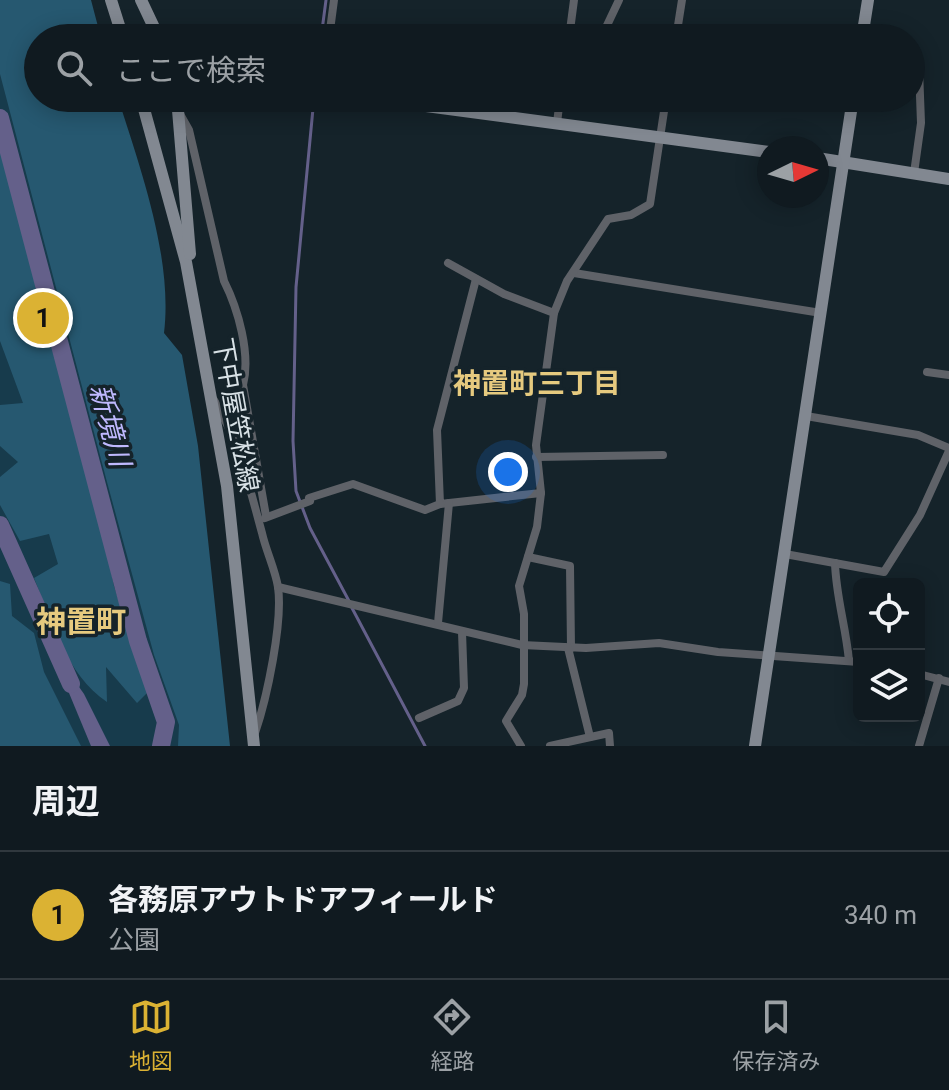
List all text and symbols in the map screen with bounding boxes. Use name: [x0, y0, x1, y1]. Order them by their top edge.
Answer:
search box: [24, 24, 925, 112]
icon: search: [52, 46, 96, 90]
text: ここで検索: [116, 53, 266, 88]
north arrow: [757, 136, 829, 208]
pin: 1: [17, 288, 69, 348]
street label: 下中屋笠松線: [208, 336, 264, 494]
district label: 神置町三丁目: [453, 367, 621, 400]
water label: 新境川: [83, 380, 138, 473]
your location: [488, 452, 528, 492]
map controls: [853, 578, 925, 722]
button: locate: [853, 578, 925, 650]
district label: 神置町: [36, 604, 126, 639]
button: layers: [853, 650, 925, 722]
text: 周辺: [32, 781, 100, 821]
text: 各務原アウトドアフィールド: [108, 882, 497, 917]
text: 1: [51, 900, 65, 930]
text: 340 m: [844, 900, 917, 930]
text: 公園: [108, 925, 160, 955]
tab: 地図: [129, 995, 173, 1075]
tab: 経路: [430, 995, 474, 1075]
tab: 保存済み: [732, 995, 820, 1075]

